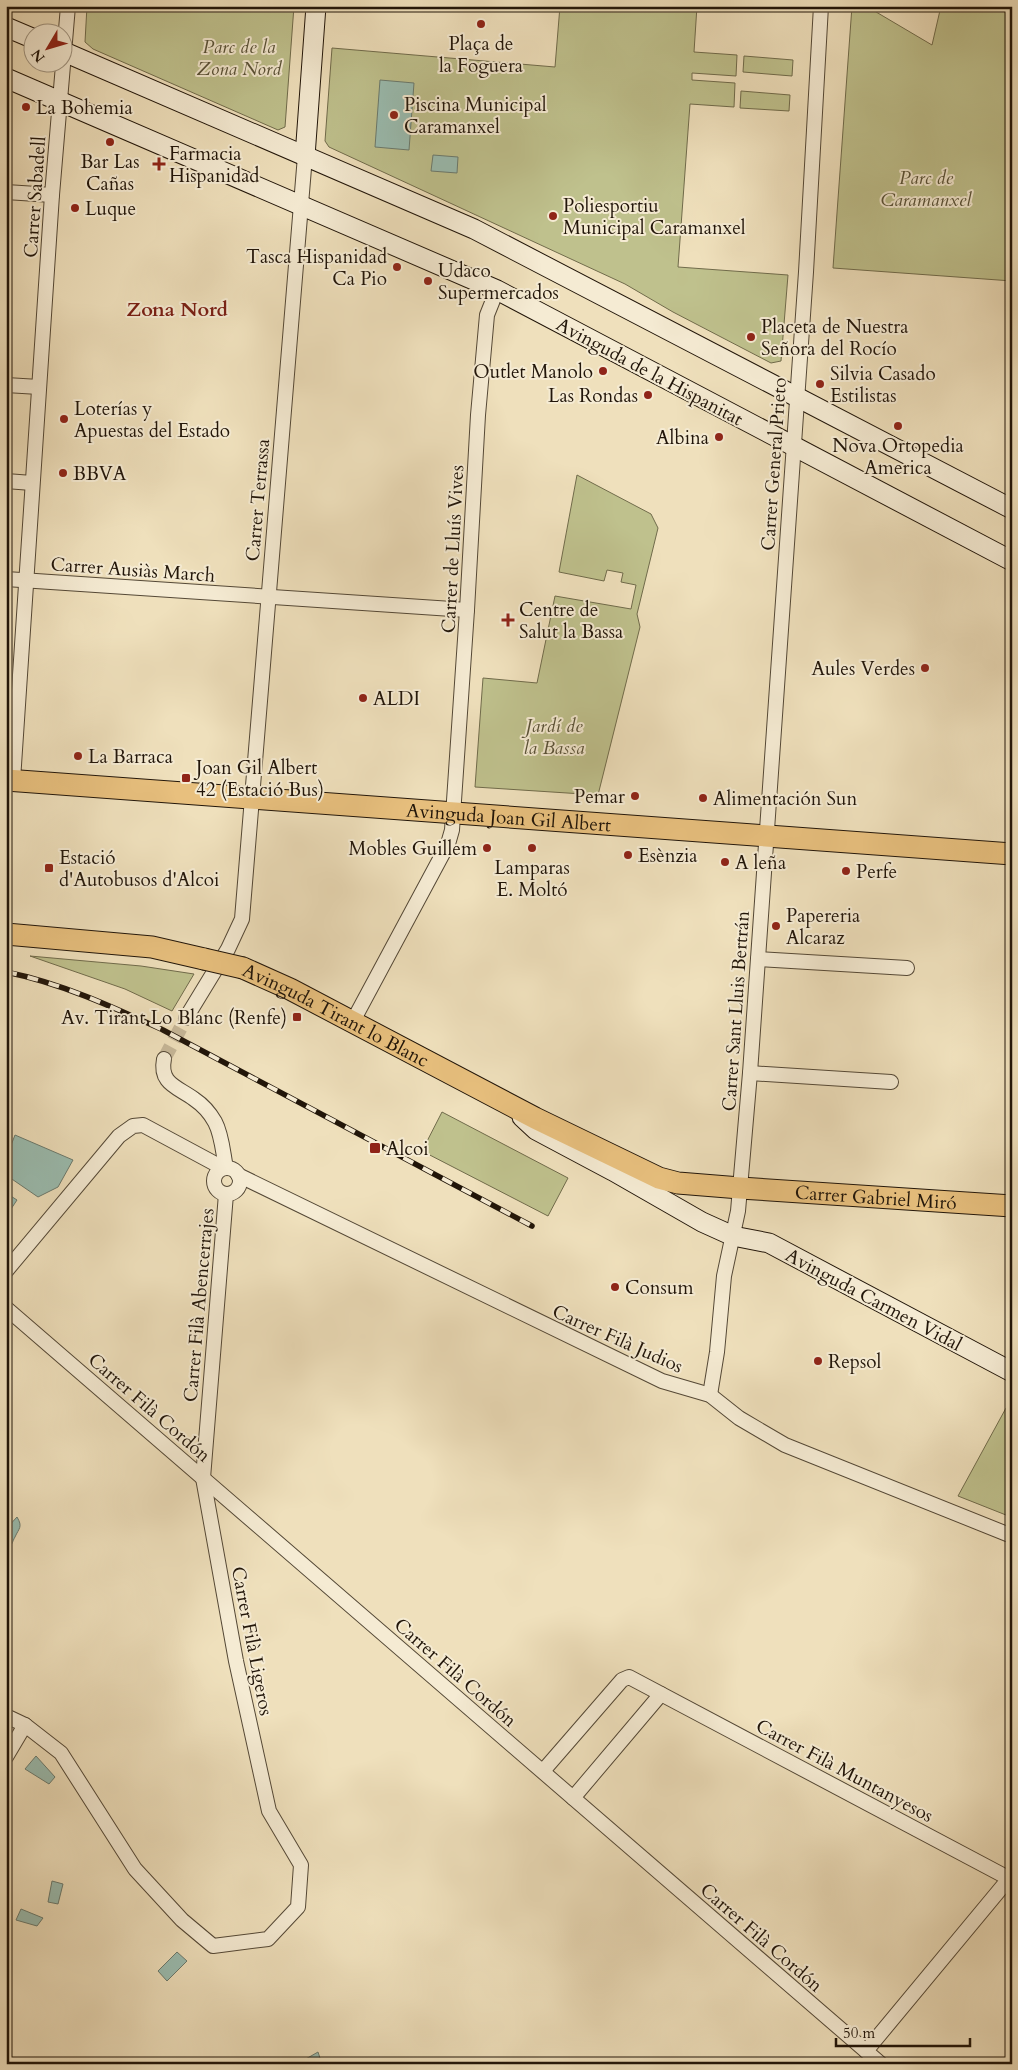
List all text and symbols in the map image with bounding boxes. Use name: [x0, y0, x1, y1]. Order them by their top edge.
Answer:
marker: Plaça de la Foguera: [475, 18, 487, 30]
north arrow: [22, 22, 72, 72]
place label: Plaça de la Foguera: [439, 31, 523, 79]
park label: Parc de la Zona Nord: [197, 34, 282, 82]
text: N: [27, 45, 49, 66]
place label: Piscina Municipal Caramanxel: [404, 92, 547, 140]
place label: La Bohemia: [36, 95, 133, 121]
marker: La Bohemia: [20, 101, 32, 113]
marker: Piscina Municipal Caramanxel: [388, 109, 400, 121]
street label: Carrer Sabadell: [18, 135, 52, 259]
marker: Bar Las Cañas: [104, 136, 116, 148]
place label: Farmacia Hispanidad: [169, 141, 259, 189]
place label: Bar Las Cañas: [80, 149, 140, 197]
marker: Farmacia Hispanidad: [153, 158, 165, 170]
park label: Parc de Caramanxel: [880, 165, 972, 213]
place label: Poliesportiu Municipal Caramanxel: [563, 193, 746, 241]
place label: Luque: [85, 196, 136, 222]
marker: Luque: [69, 202, 81, 214]
marker: Poliesportiu Municipal Caramanxel: [547, 210, 559, 222]
place label: Tasca Hispanidad Ca Pio: [246, 244, 387, 292]
place label: Udaco Supermercados: [438, 258, 559, 306]
marker: Tasca Hispanidad Ca Pio: [391, 261, 403, 273]
marker: Udaco Supermercados: [422, 275, 434, 287]
district label: Zona Nord: [126, 296, 228, 323]
street label: Avinguda de la Hispanitat: [552, 312, 747, 432]
place label: Placeta de Nuestra Señora del Rocío: [761, 314, 909, 362]
marker: Placeta de Nuestra Señora del Rocío: [745, 331, 757, 343]
place label: Outlet Manolo: [473, 359, 593, 385]
place label: Silvia Casado Estilistas: [830, 361, 936, 409]
marker: Outlet Manolo: [597, 365, 609, 377]
street label: Carrer General Prieto: [755, 376, 793, 552]
marker: Silvia Casado Estilistas: [814, 378, 826, 390]
place label: Las Rondas: [548, 383, 638, 409]
marker: Las Rondas: [642, 389, 654, 401]
place label: Loterías y Apuestas del Estado: [74, 396, 230, 444]
marker: Loterías y Apuestas del Estado: [58, 413, 70, 425]
marker: Nova Ortopedia America: [892, 420, 904, 432]
place label: Albina: [656, 425, 709, 451]
marker: Albina: [713, 431, 725, 443]
place label: Nova Ortopedia America: [832, 433, 964, 481]
street label: Carrer Terrassa: [240, 438, 276, 562]
place label: BBVA: [73, 461, 127, 487]
street label: Carrer de Lluís Vives: [436, 464, 470, 634]
marker: BBVA: [57, 467, 69, 479]
street label: Carrer Ausiàs March: [50, 551, 217, 589]
place label: Centre de Salut la Bassa: [519, 597, 623, 645]
marker: Centre de Salut la Bassa: [501, 613, 515, 627]
place label: Aules Verdes: [812, 656, 915, 682]
marker: Aules Verdes: [919, 662, 931, 674]
place label: ALDI: [373, 686, 420, 712]
marker: ALDI: [357, 692, 369, 704]
park label: Jardí de la Bassa: [521, 713, 585, 761]
place label: La Barraca: [88, 744, 173, 770]
marker: La Barraca: [72, 750, 84, 762]
place label: Joan Gil Albert 42 (Estació Bus): [193, 755, 324, 803]
marker: Joan Gil Albert 42 (Estació Bus): [180, 772, 192, 784]
place label: Pemar: [574, 784, 625, 810]
place label: Alimentación Sun: [713, 786, 858, 812]
marker: Pemar: [629, 790, 641, 802]
marker: Alimentación Sun: [697, 792, 709, 804]
street label: Avinguda Joan Gil Albert: [405, 797, 612, 838]
place label: Mobles Guillem: [349, 836, 478, 862]
marker: Mobles Guillem: [481, 842, 493, 854]
marker: Lamparas E. Moltó: [526, 842, 538, 854]
place label: Esènzia: [638, 843, 698, 869]
place label: Estació d'Autobusos d'Alcoi: [59, 845, 219, 893]
marker: Esènzia: [622, 849, 634, 861]
place label: A leña: [735, 850, 786, 876]
place label: Lamparas E. Moltó: [494, 855, 570, 903]
marker: A leña: [719, 856, 731, 868]
place label: Perfe: [856, 859, 897, 885]
marker: Estació d'Autobusos d'Alcoi: [43, 862, 55, 874]
marker: Perfe: [840, 865, 852, 877]
place label: Papereria Alcaraz: [786, 903, 860, 951]
street label: Carrer Sant Lluis Bertrán: [716, 910, 756, 1112]
marker: Papereria Alcaraz: [770, 920, 782, 932]
street label: Avinguda Tirant lo Blanc: [238, 957, 433, 1074]
place label: Av. Tirant Lo Blanc (Renfe): [61, 1005, 287, 1031]
marker: Av. Tirant Lo Blanc (Renfe): [291, 1011, 303, 1023]
place label: Alcoi: [386, 1136, 429, 1162]
marker: Alcoi: [368, 1141, 382, 1155]
street label: Carrer Gabriel Miró: [794, 1180, 957, 1216]
street label: Carrer Filà Abencerrajes: [178, 1207, 220, 1403]
street label: Avinguda Carmen Vidal: [781, 1242, 967, 1358]
place label: Consum: [625, 1275, 694, 1301]
marker: Consum: [609, 1281, 621, 1293]
street label: Carrer Filà Judios: [548, 1298, 687, 1379]
street label: Carrer Filà Cordón: [83, 1347, 216, 1468]
place label: Repsol: [828, 1349, 882, 1375]
marker: Repsol: [812, 1355, 824, 1367]
street label: Carrer Filà Ligeros: [225, 1564, 279, 1718]
street label: Carrer Filà Cordón: [389, 1612, 522, 1733]
street label: Carrer Filà Muntanyesos: [751, 1713, 938, 1829]
street label: Carrer Filà Cordón: [695, 1877, 828, 1998]
scale bar: [836, 2015, 969, 2047]
text: 50 m: [843, 2023, 875, 2043]

